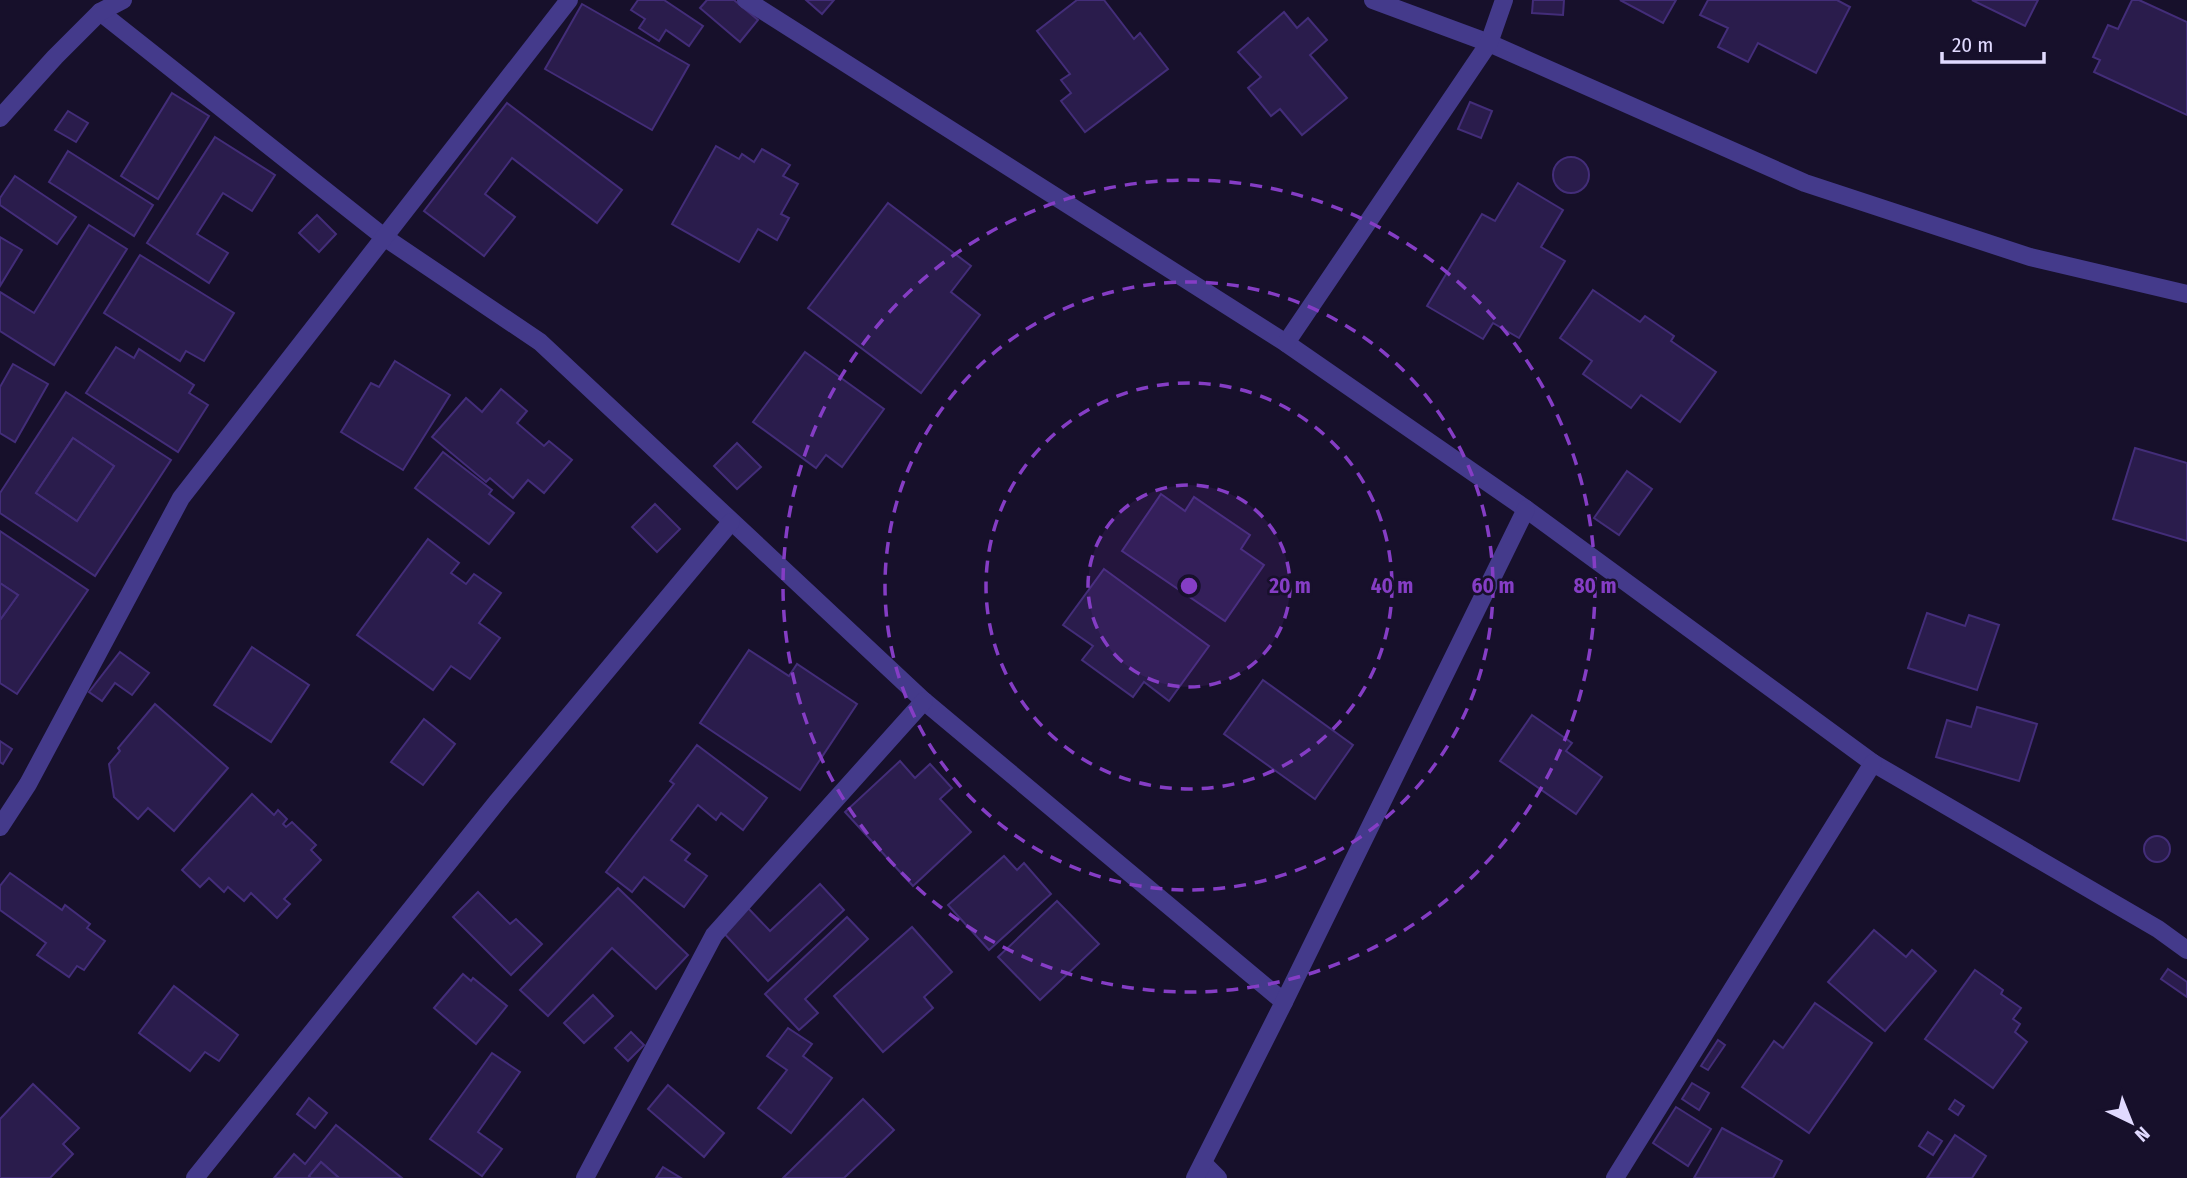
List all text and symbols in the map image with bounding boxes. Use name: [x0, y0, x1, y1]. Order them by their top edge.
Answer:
scale bar: [1942, 21, 2044, 65]
text: 20 m: [1952, 32, 1993, 58]
text: 20 m: [1268, 573, 1311, 599]
text: 40 m: [1371, 573, 1413, 599]
text: 60 m: [1472, 573, 1514, 599]
text: 80 m: [1574, 573, 1616, 599]
centre of rings: [1177, 574, 1201, 598]
north arrow: [2096, 1087, 2166, 1157]
text: N: [2130, 1122, 2154, 1146]

